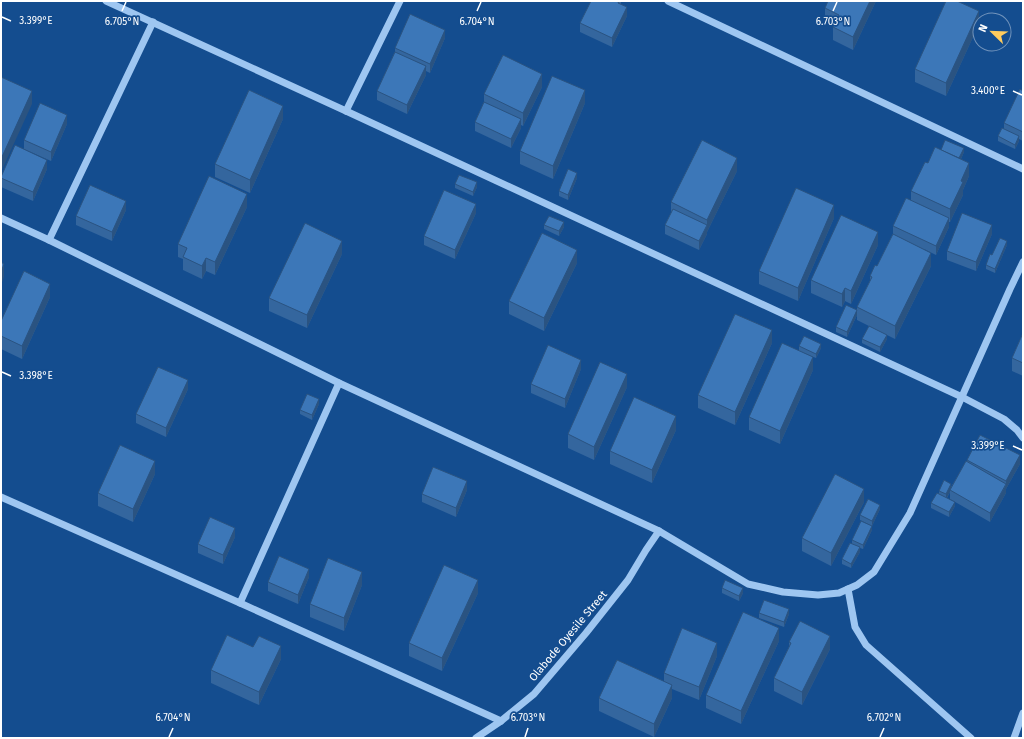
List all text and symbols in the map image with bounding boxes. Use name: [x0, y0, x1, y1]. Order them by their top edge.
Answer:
north arrow: [972, 12, 1012, 52]
text: 3.399°E: [19, 15, 53, 27]
text: 6.705°N: [105, 16, 139, 28]
text: 6.704°N: [459, 16, 495, 28]
text: 6.703°N: [816, 16, 850, 28]
text: N: [976, 22, 991, 34]
text: 3.400°E: [971, 85, 1005, 97]
text: 3.398°E: [19, 370, 53, 382]
text: 3.399°E: [971, 440, 1005, 452]
street label: Olabode Oyesile Street: [526, 588, 610, 684]
text: 6.704°N: [155, 712, 191, 724]
text: 6.703°N: [511, 712, 545, 724]
text: 6.702°N: [867, 712, 901, 724]

